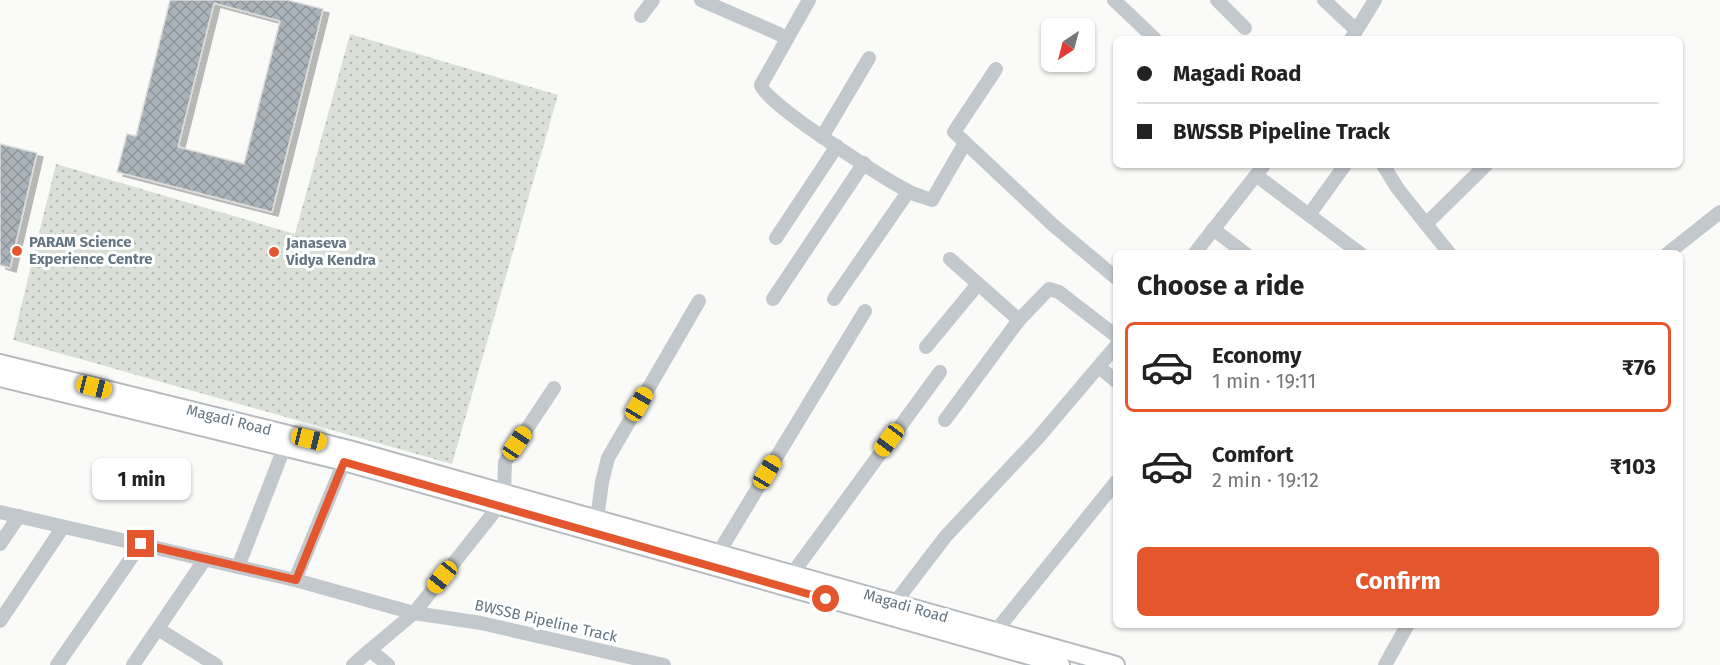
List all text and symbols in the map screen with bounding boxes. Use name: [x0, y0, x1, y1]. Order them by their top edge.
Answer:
north arrow: [1041, 18, 1095, 72]
map controls: [1041, 18, 1095, 72]
text: Magadi Road: [1173, 60, 1302, 87]
text: BWSSB Pipeline Track: [1173, 118, 1390, 145]
place label: PARAM Science Experience Centre: [29, 233, 153, 268]
place label: Janaseva Vidya Kendra: [285, 234, 376, 269]
marker: PARAM Science Experience Centre: [10, 244, 24, 258]
marker: Janaseva Vidya Kendra: [267, 245, 281, 259]
text: Choose a ride: [1137, 270, 1304, 302]
icon: car: [1140, 340, 1194, 394]
text: Economy: [1212, 342, 1301, 369]
text: ₹76: [1622, 354, 1656, 381]
text: 1 min · 19:11: [1212, 369, 1316, 393]
car: [74, 374, 114, 400]
car: [622, 384, 656, 424]
street label: Magadi Road: [185, 401, 273, 439]
car: [871, 420, 907, 460]
car: [499, 423, 535, 463]
car: [289, 426, 329, 452]
icon: car: [1140, 439, 1194, 493]
text: Comfort: [1212, 441, 1293, 468]
car: [750, 452, 784, 492]
text: ₹103: [1610, 453, 1656, 480]
callout: 1 min: [92, 457, 190, 499]
text: 1 min: [117, 467, 166, 491]
text: 2 min · 19:12: [1212, 468, 1319, 492]
route end: [127, 530, 154, 557]
button: Confirm: [1137, 547, 1659, 616]
car: [424, 557, 460, 597]
route start: [812, 585, 839, 612]
street label: Magadi Road: [862, 585, 950, 627]
street label: BWSSB Pipeline Track: [473, 596, 619, 646]

